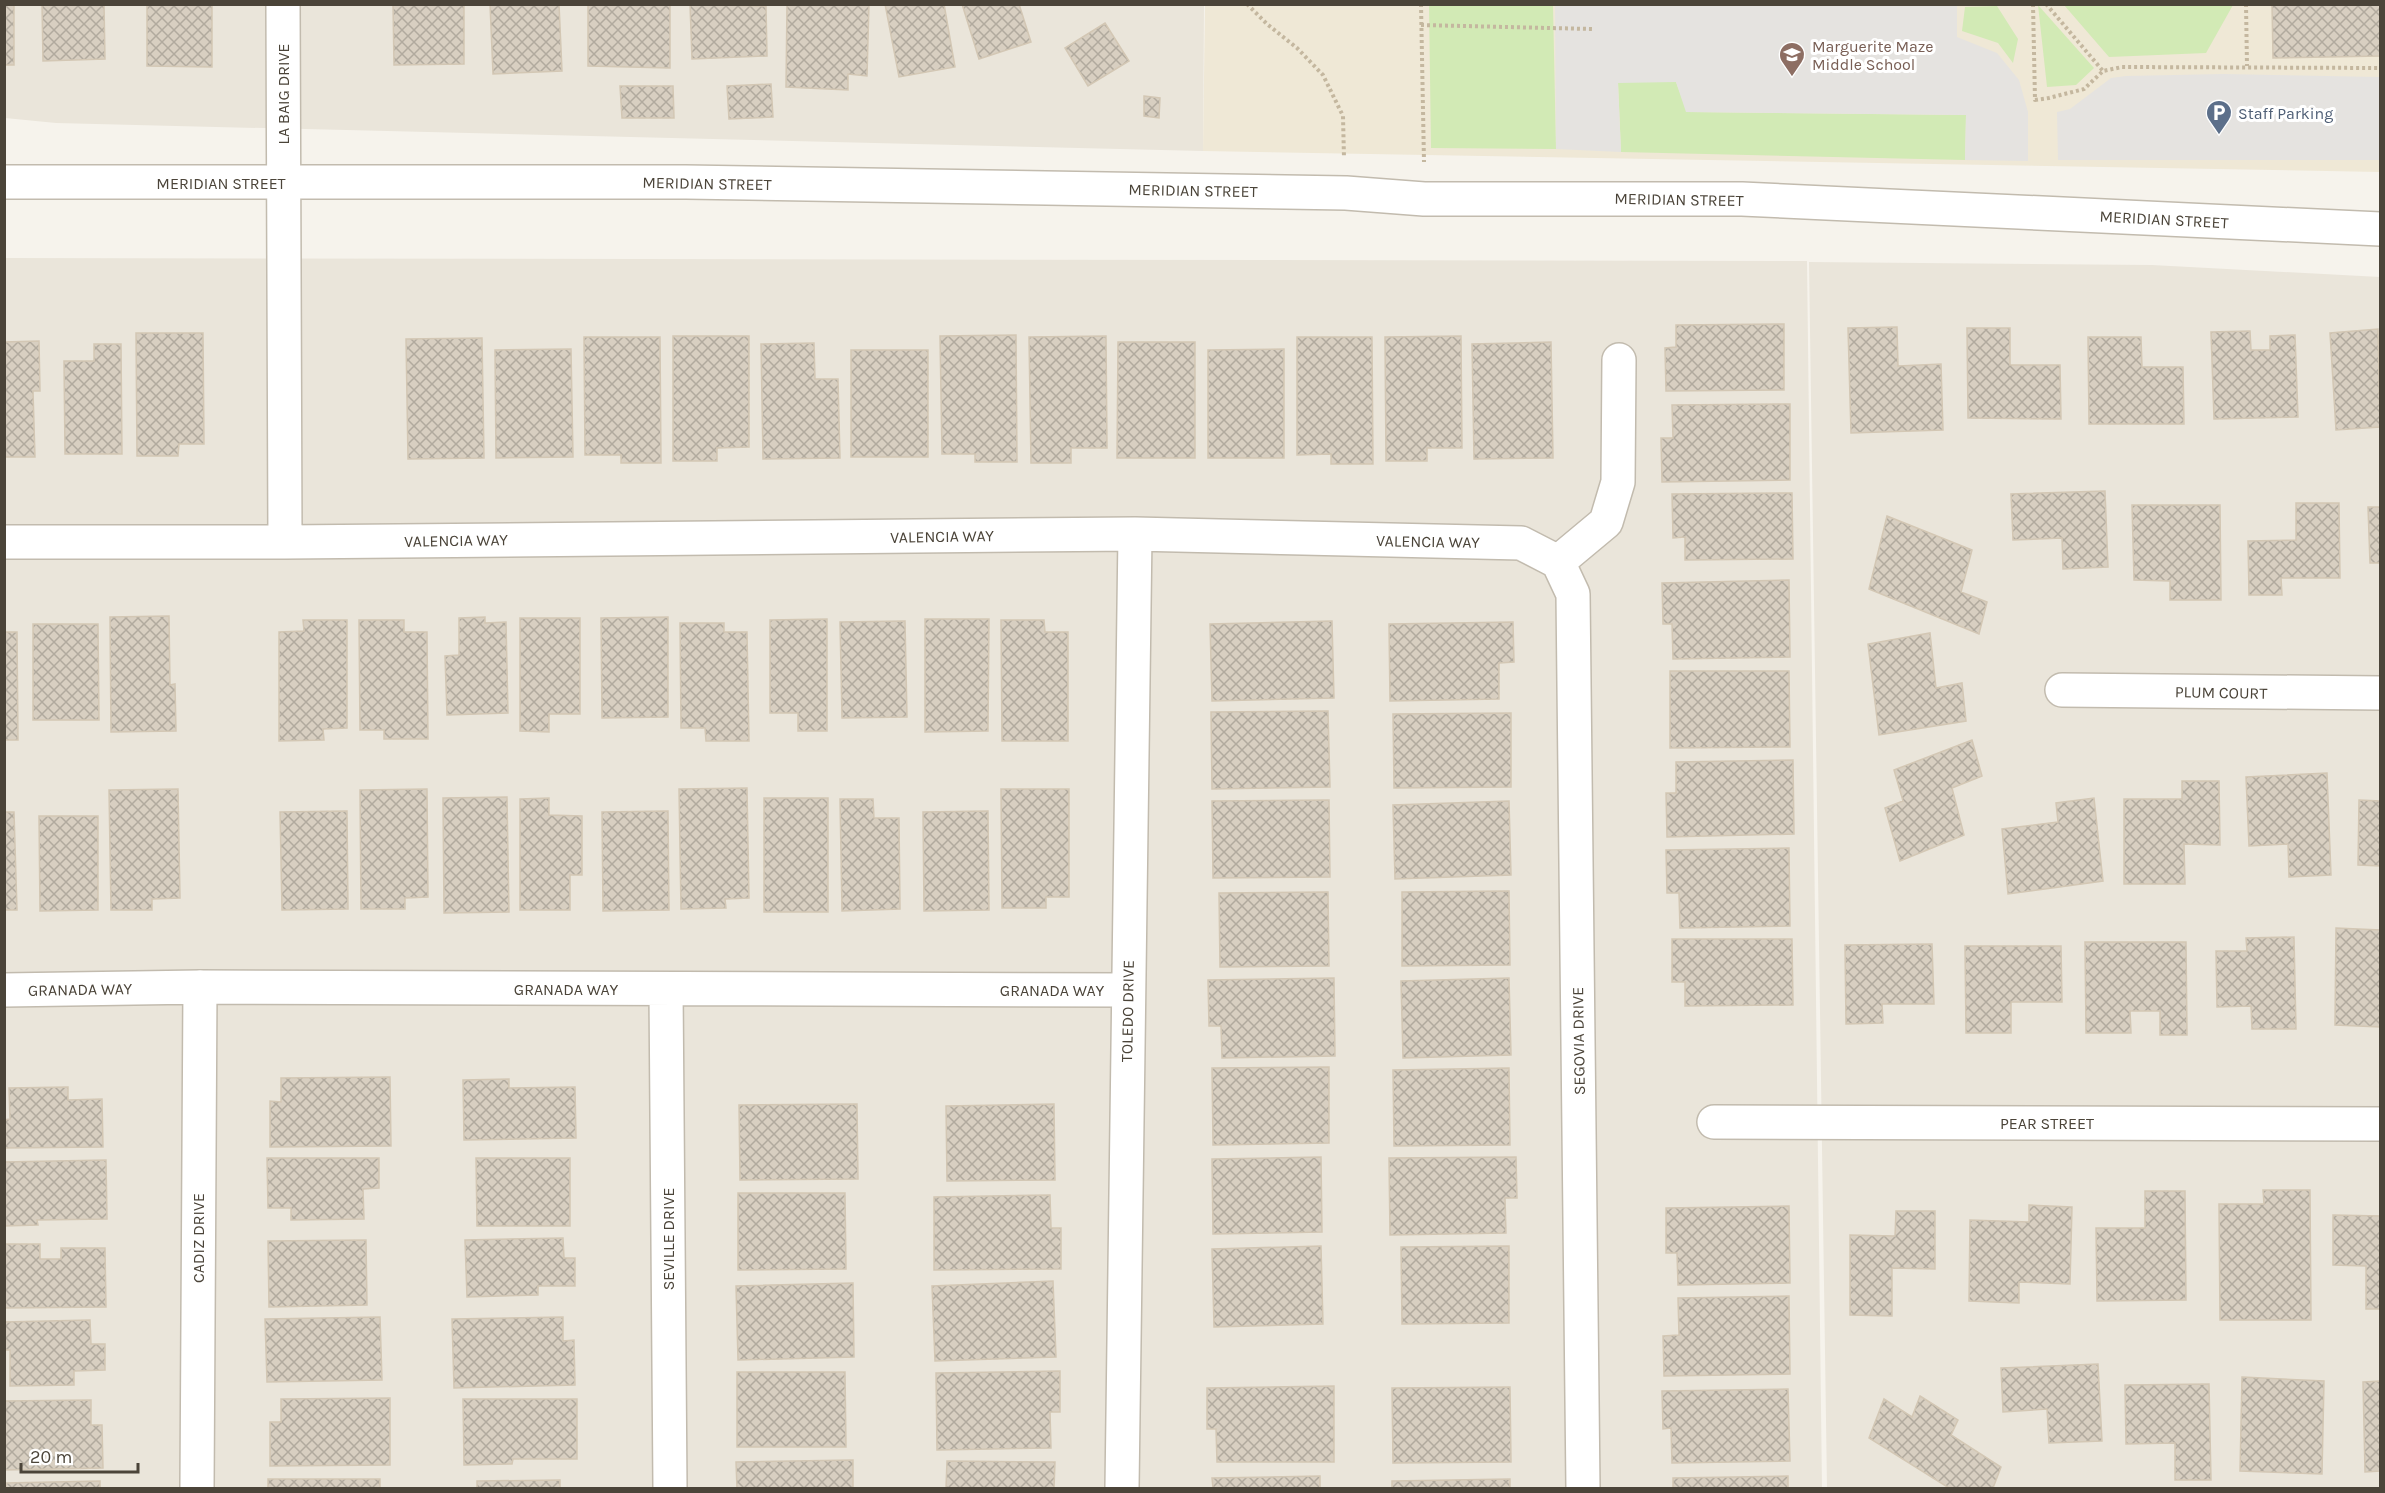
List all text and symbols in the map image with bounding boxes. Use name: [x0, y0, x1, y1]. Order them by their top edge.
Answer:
place label: Marguerite Maze Middle School: [1812, 37, 1934, 74]
school or university icon: Marguerite Maze Middle School: [1777, 40, 1807, 78]
street label: LA BAIG DRIVE: [274, 43, 293, 145]
parking icon: Staff Parking: [2204, 98, 2234, 136]
place label: Staff Parking: [2238, 104, 2333, 123]
street label: MERIDIAN STREET: [642, 173, 772, 194]
street label: MERIDIAN STREET: [156, 174, 286, 193]
street label: MERIDIAN STREET: [1128, 180, 1258, 201]
street label: MERIDIAN STREET: [1614, 189, 1744, 210]
street label: MERIDIAN STREET: [2099, 207, 2229, 232]
street label: VALENCIA WAY: [890, 526, 994, 547]
street label: VALENCIA WAY: [404, 530, 508, 551]
street label: VALENCIA WAY: [1376, 531, 1480, 552]
street label: PLUM COURT: [2175, 682, 2267, 703]
street label: TOLEDO DRIVE: [1117, 960, 1138, 1062]
street label: GRANADA WAY: [28, 979, 133, 1000]
street label: GRANADA WAY: [514, 980, 618, 999]
street label: GRANADA WAY: [1000, 981, 1104, 1000]
street label: SEGOVIA DRIVE: [1568, 987, 1589, 1095]
street label: PEAR STREET: [2000, 1114, 2094, 1133]
street label: SEVILLE DRIVE: [659, 1188, 678, 1290]
street label: CADIZ DRIVE: [189, 1193, 208, 1283]
scale bar: [21, 1436, 138, 1474]
text: 20 m: [30, 1446, 72, 1468]

